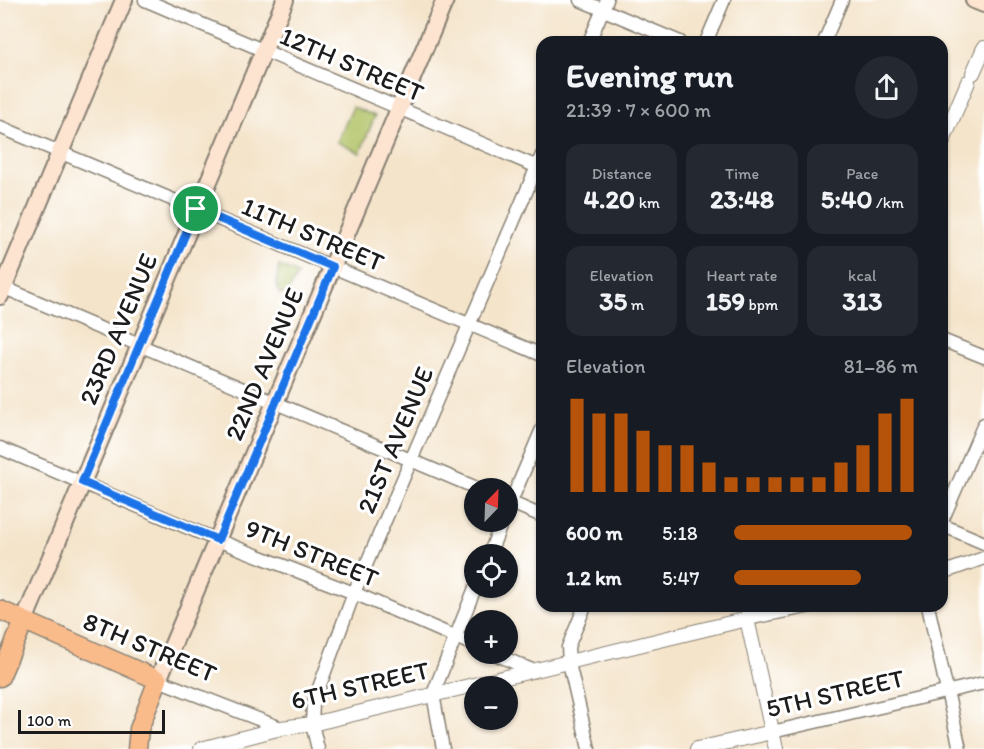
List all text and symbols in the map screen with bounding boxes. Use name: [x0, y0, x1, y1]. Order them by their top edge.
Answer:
street label: 12TH STREET: [275, 19, 429, 109]
text: Evening run: [566, 56, 733, 95]
button: share: [855, 56, 918, 119]
text: 21:39 · 7 × 600 m: [566, 98, 711, 122]
text: Distance: [592, 164, 652, 183]
text: Time: [725, 164, 759, 183]
text: Pace: [846, 164, 878, 183]
pin: [170, 183, 221, 234]
text: 4.20: [583, 183, 635, 215]
text: 23:48: [710, 183, 774, 215]
text: 5:40: [821, 183, 872, 215]
street label: 11TH STREET: [237, 190, 389, 278]
icon: arrive: [179, 192, 212, 225]
text: km: [635, 193, 660, 212]
text: /km: [872, 193, 904, 212]
street label: 23RD AVENUE: [72, 248, 164, 410]
text: Elevation: [590, 266, 653, 285]
text: Heart rate: [707, 266, 777, 285]
text: kcal: [848, 266, 877, 285]
street label: 22ND AVENUE: [217, 283, 311, 445]
text: 35: [599, 285, 627, 317]
text: 159: [706, 285, 745, 317]
text: 313: [842, 285, 883, 317]
text: m: [627, 295, 644, 314]
text: bpm: [745, 295, 778, 314]
text: Elevation: [566, 354, 645, 378]
text: 81–86 m: [844, 354, 918, 378]
street label: 21ST AVENUE: [350, 362, 440, 518]
north arrow: [464, 478, 518, 532]
map controls: [464, 478, 518, 730]
street label: 9TH STREET: [241, 512, 384, 594]
text: 600 m: [566, 521, 623, 545]
text: 5:18: [662, 521, 698, 545]
button: locate: [464, 544, 518, 598]
text: 1.2 km: [566, 566, 622, 590]
text: 5:47: [662, 566, 699, 590]
street label: 8TH STREET: [79, 605, 222, 690]
button: +: [464, 610, 518, 664]
street label: 6TH STREET: [288, 653, 433, 716]
street label: 5TH STREET: [763, 661, 908, 724]
button: −: [464, 676, 518, 730]
scale bar: [18, 707, 165, 734]
text: 100 m: [27, 711, 71, 730]

